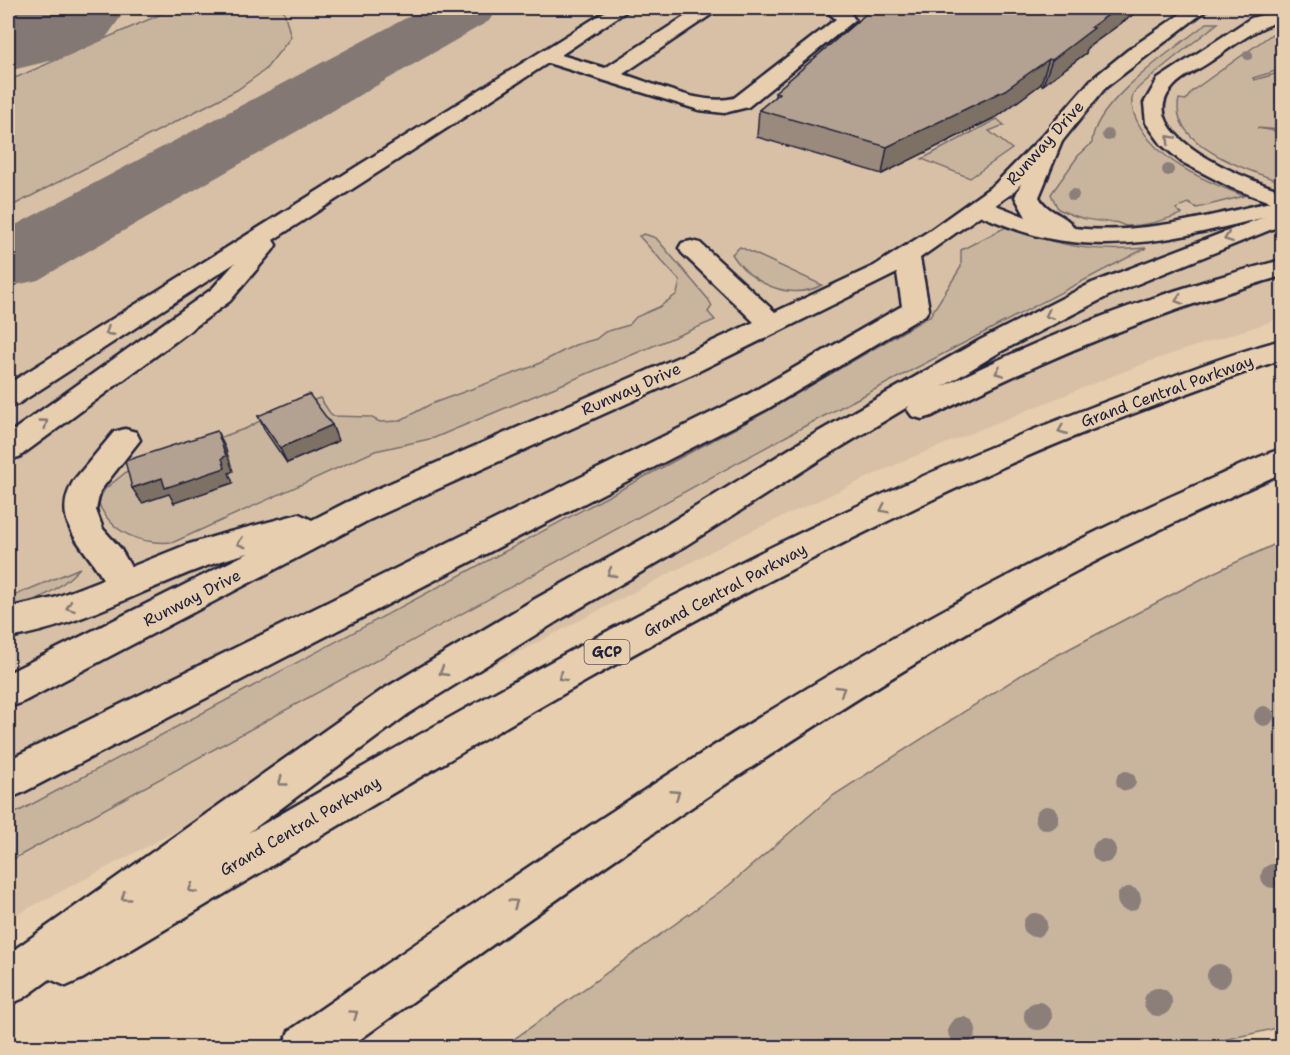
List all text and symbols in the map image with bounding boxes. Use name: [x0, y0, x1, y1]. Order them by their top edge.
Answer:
street label: Runway Drive: [1002, 96, 1088, 190]
one-way arrow: [1166, 135, 1177, 146]
one-way arrow: [1223, 231, 1234, 243]
one-way arrow: [1174, 292, 1185, 305]
one-way arrow: [1045, 308, 1055, 319]
one-way arrow: [105, 324, 115, 336]
street label: Grand Central Parkway: [1078, 350, 1256, 432]
street label: Runway Drive: [578, 358, 684, 420]
one-way arrow: [994, 365, 1005, 377]
one-way arrow: [38, 419, 49, 430]
one-way arrow: [1057, 423, 1068, 435]
one-way arrow: [879, 502, 890, 514]
one-way arrow: [236, 536, 247, 548]
street label: Grand Central Parkway: [640, 538, 810, 642]
street label: Runway Drive: [140, 564, 244, 632]
one-way arrow: [607, 566, 617, 577]
one-way arrow: [65, 600, 76, 613]
road number: GCP: [584, 640, 630, 664]
one-way arrow: [439, 665, 449, 676]
one-way arrow: [558, 670, 568, 681]
one-way arrow: [835, 686, 845, 697]
street label: Grand Central Parkway: [216, 771, 384, 881]
one-way arrow: [278, 775, 289, 786]
one-way arrow: [670, 790, 680, 802]
one-way arrow: [188, 882, 198, 894]
one-way arrow: [120, 890, 131, 901]
one-way arrow: [508, 898, 518, 910]
one-way arrow: [347, 1010, 358, 1021]

